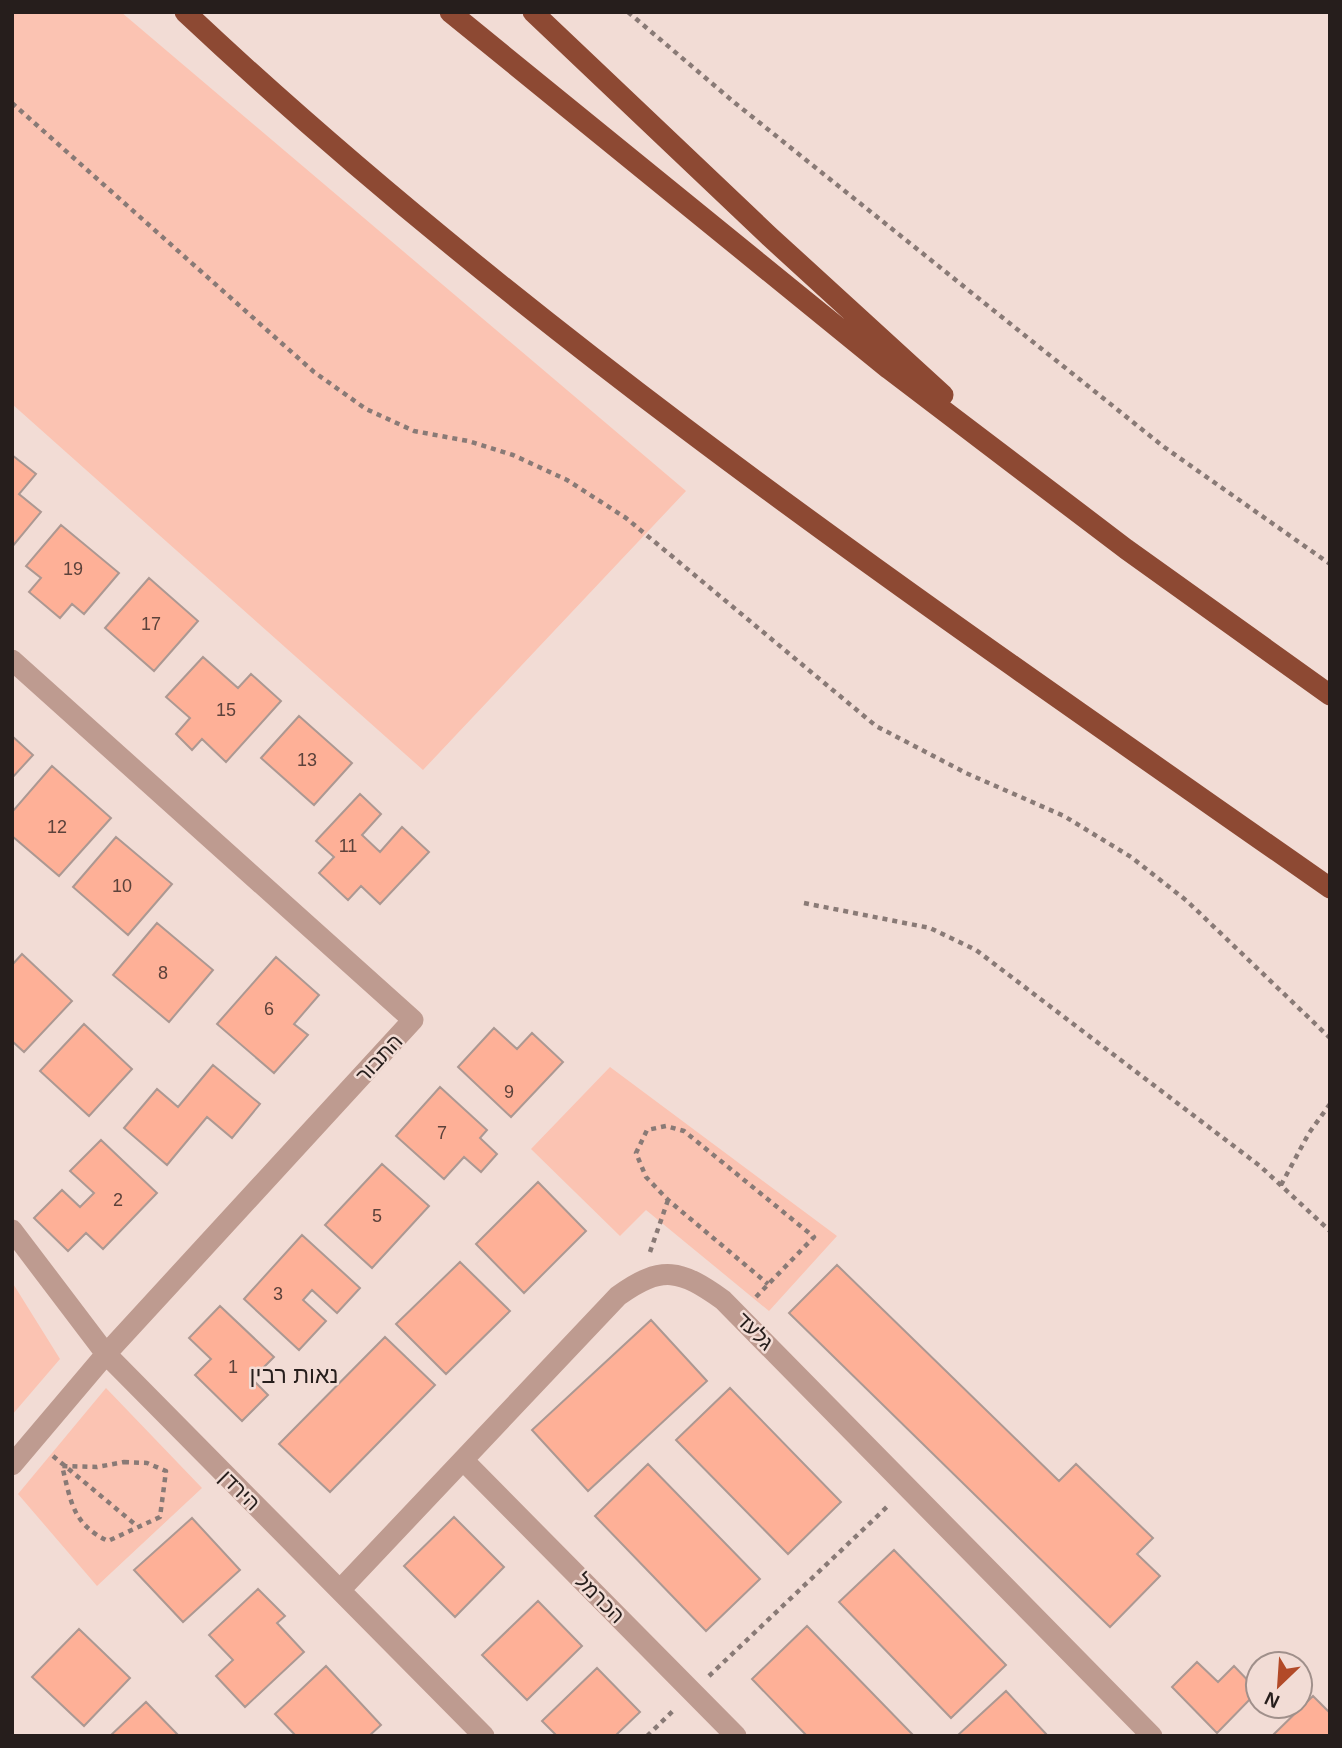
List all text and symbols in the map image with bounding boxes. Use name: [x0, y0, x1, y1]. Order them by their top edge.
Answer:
house number: 19: [63, 559, 83, 579]
house number: 17: [141, 614, 161, 634]
house number: 15: [216, 700, 236, 720]
house number: 13: [297, 750, 317, 770]
house number: 12: [47, 817, 67, 837]
house number: 11: [339, 836, 357, 856]
house number: 10: [112, 876, 132, 896]
house number: 8: [158, 963, 168, 983]
house number: 6: [264, 999, 274, 1019]
street label: התבור: [351, 1029, 407, 1087]
house number: 9: [504, 1082, 514, 1102]
house number: 7: [437, 1123, 447, 1143]
house number: 2: [113, 1190, 123, 1210]
house number: 5: [372, 1206, 382, 1226]
house number: 3: [273, 1284, 283, 1304]
street label: גלעד: [732, 1308, 779, 1355]
house number: 1: [228, 1357, 238, 1377]
district label: נאות רבין: [250, 1362, 338, 1388]
street label: הירדן: [215, 1465, 265, 1515]
street label: הכרמל: [571, 1569, 629, 1627]
north arrow: [1244, 1650, 1314, 1720]
text: N: [1261, 1688, 1283, 1712]

